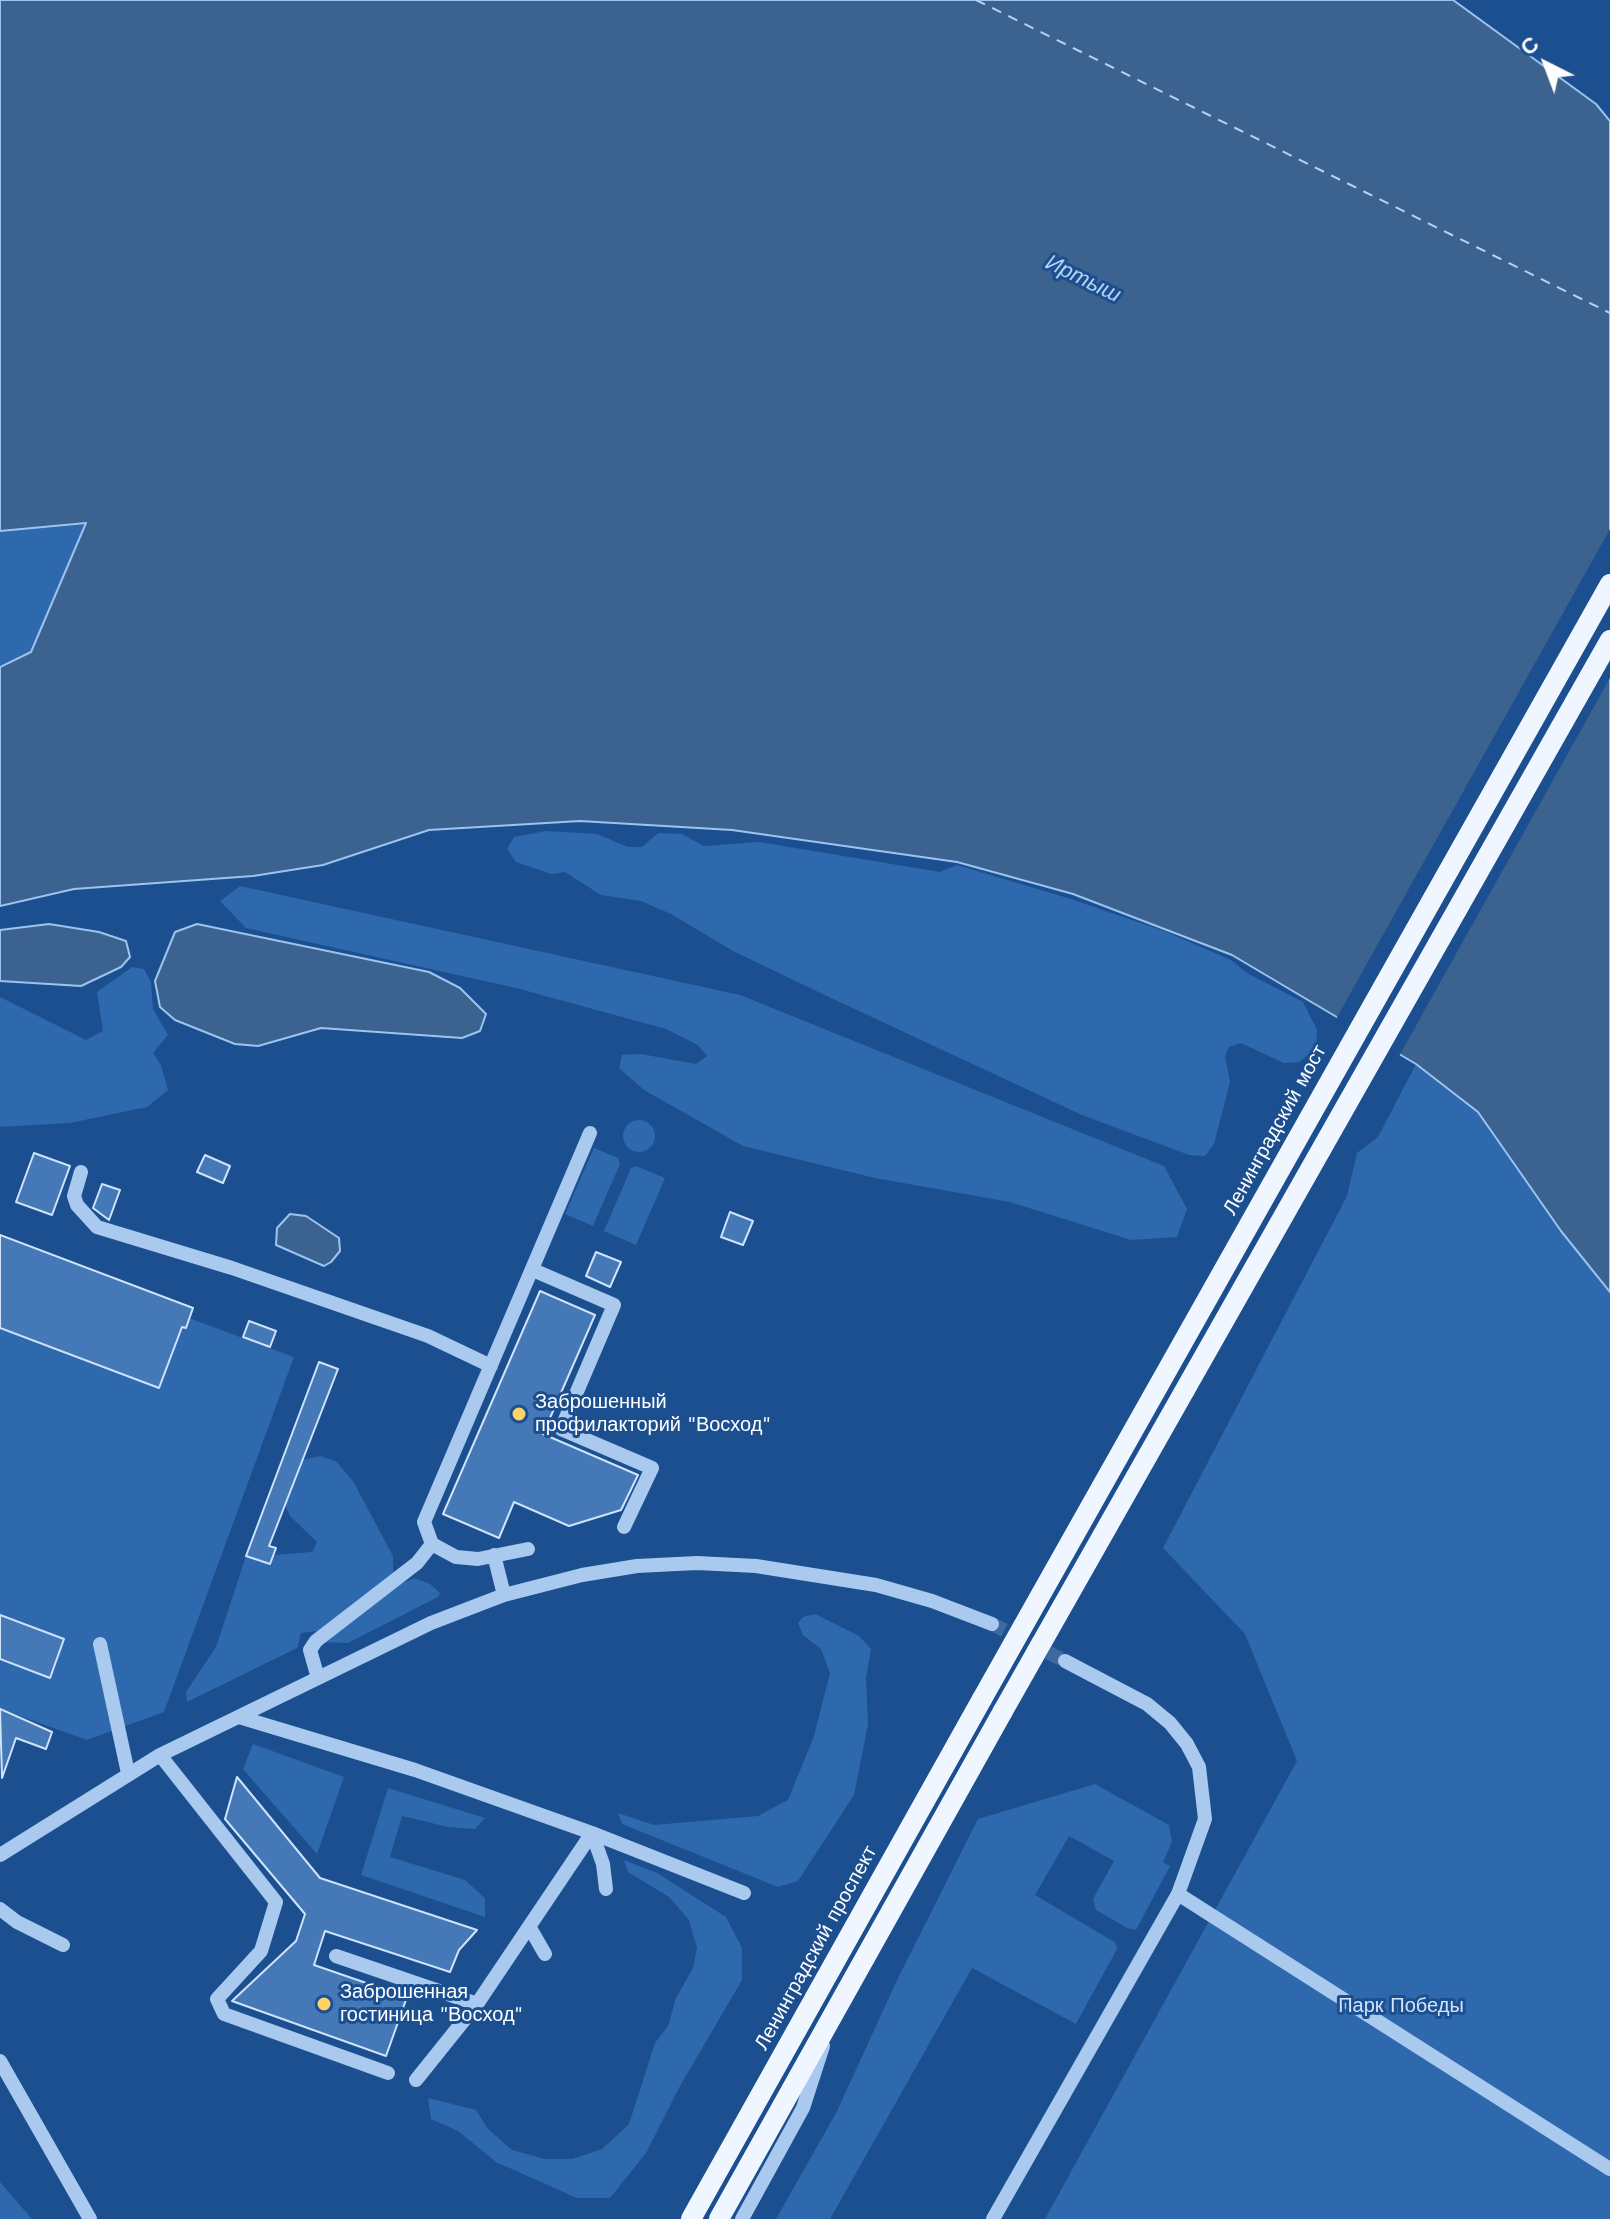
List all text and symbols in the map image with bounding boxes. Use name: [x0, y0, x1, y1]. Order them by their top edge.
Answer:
north arrow: [1506, 24, 1586, 104]
text: С: [1515, 31, 1544, 60]
water label: Иртыш: [1041, 249, 1125, 309]
street label: Ленинградский мост: [1218, 1041, 1332, 1219]
place label: Заброшенный профилакторий "Восход": [535, 1390, 771, 1437]
marker: Заброшенный профилакторий "Восход": [510, 1405, 528, 1423]
street label: Ленинградский проспект: [750, 1842, 882, 2054]
place label: Заброшенная гостиница "Восход": [340, 1980, 523, 2027]
park label: Парк Победы: [1338, 1994, 1464, 2018]
marker: Заброшенная гостиница "Восход": [315, 1995, 333, 2013]

